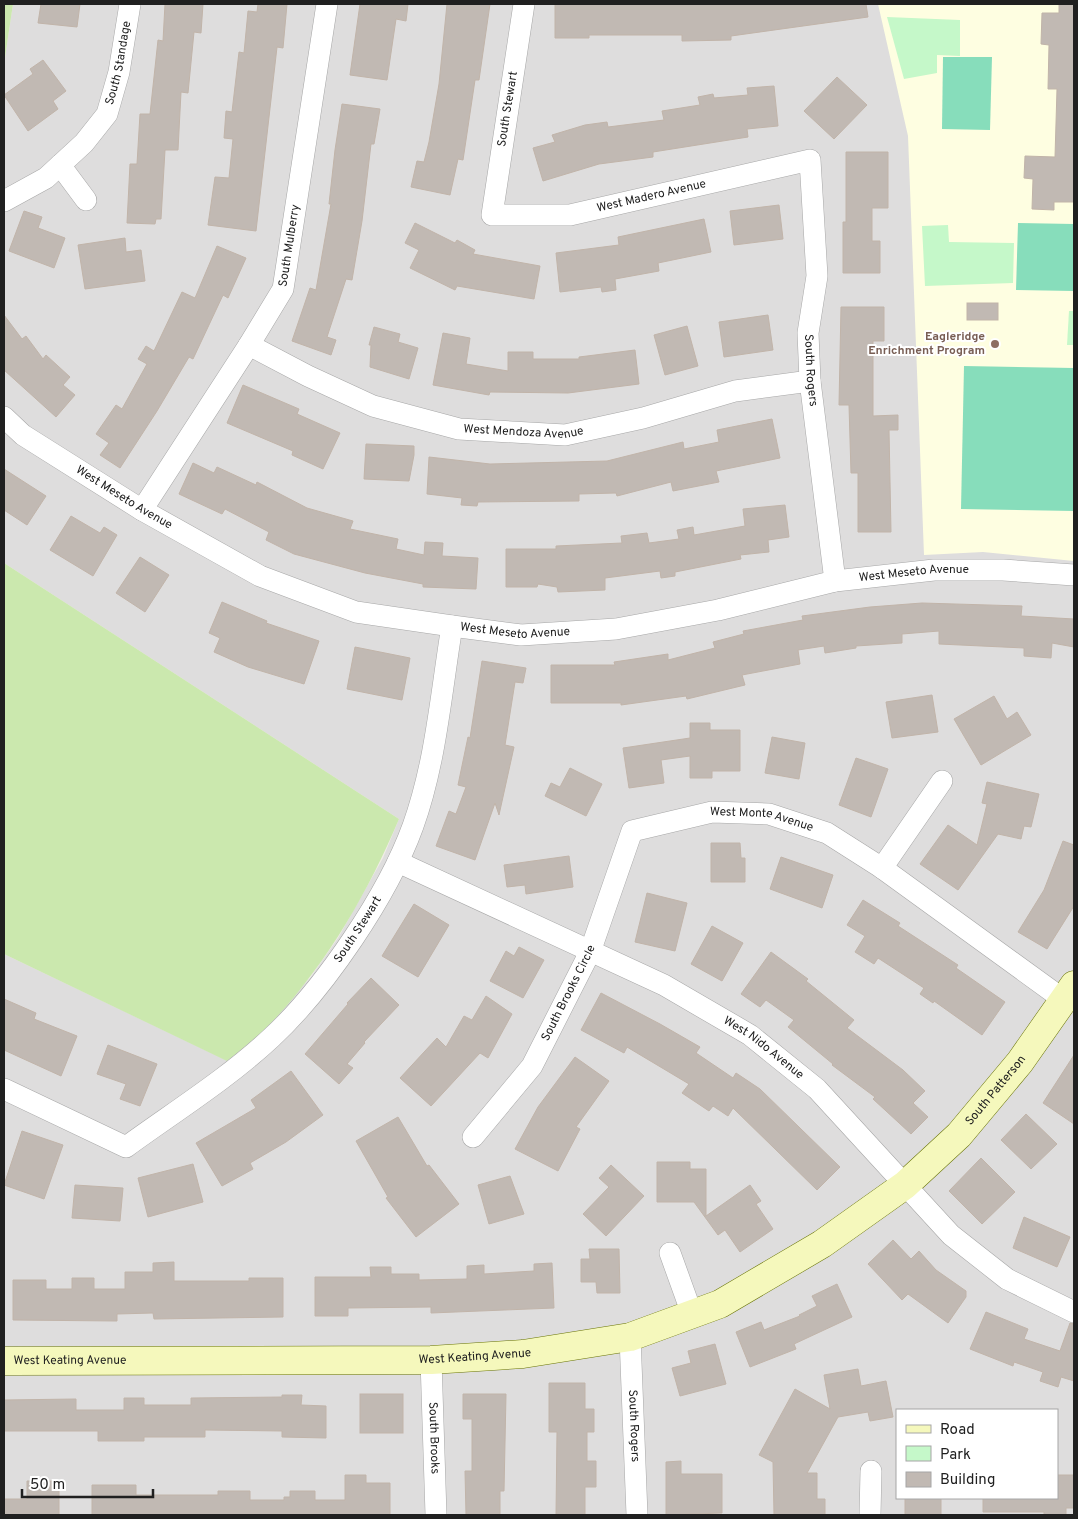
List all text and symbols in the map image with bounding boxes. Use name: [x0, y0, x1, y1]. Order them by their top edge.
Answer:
street label: South Standage: [102, 20, 135, 107]
street label: South Stewart: [494, 70, 522, 148]
street label: West Madero Avenue: [595, 176, 708, 217]
street label: South Mulberry: [275, 203, 304, 288]
place label: Eagleridge Enrichment Program: [868, 329, 985, 359]
street label: South Rogers: [800, 334, 821, 407]
marker: Eagleridge Enrichment Program: [989, 338, 1001, 350]
street label: West Mendoza Avenue: [463, 421, 585, 443]
street label: West Meseto Avenue: [72, 462, 175, 533]
street label: West Meseto Avenue: [858, 562, 969, 586]
street label: West Meseto Avenue: [459, 619, 571, 643]
street label: West Monte Avenue: [709, 804, 815, 836]
street label: South Stewart: [331, 893, 386, 966]
street label: South Brooks Circle: [538, 943, 600, 1044]
street label: West Nido Avenue: [720, 1013, 807, 1083]
street label: South Patterson: [962, 1052, 1030, 1129]
street label: West Keating Avenue: [419, 1345, 532, 1368]
street label: West Keating Avenue: [14, 1353, 126, 1369]
street label: South Rogers: [624, 1389, 643, 1462]
street label: South Brooks: [424, 1402, 443, 1474]
legend: [896, 1409, 1058, 1499]
text: Road: [940, 1421, 975, 1440]
text: Park: [940, 1446, 971, 1465]
scale bar: [22, 1466, 154, 1498]
text: Building: [940, 1471, 995, 1490]
text: 50 m: [30, 1476, 65, 1495]

